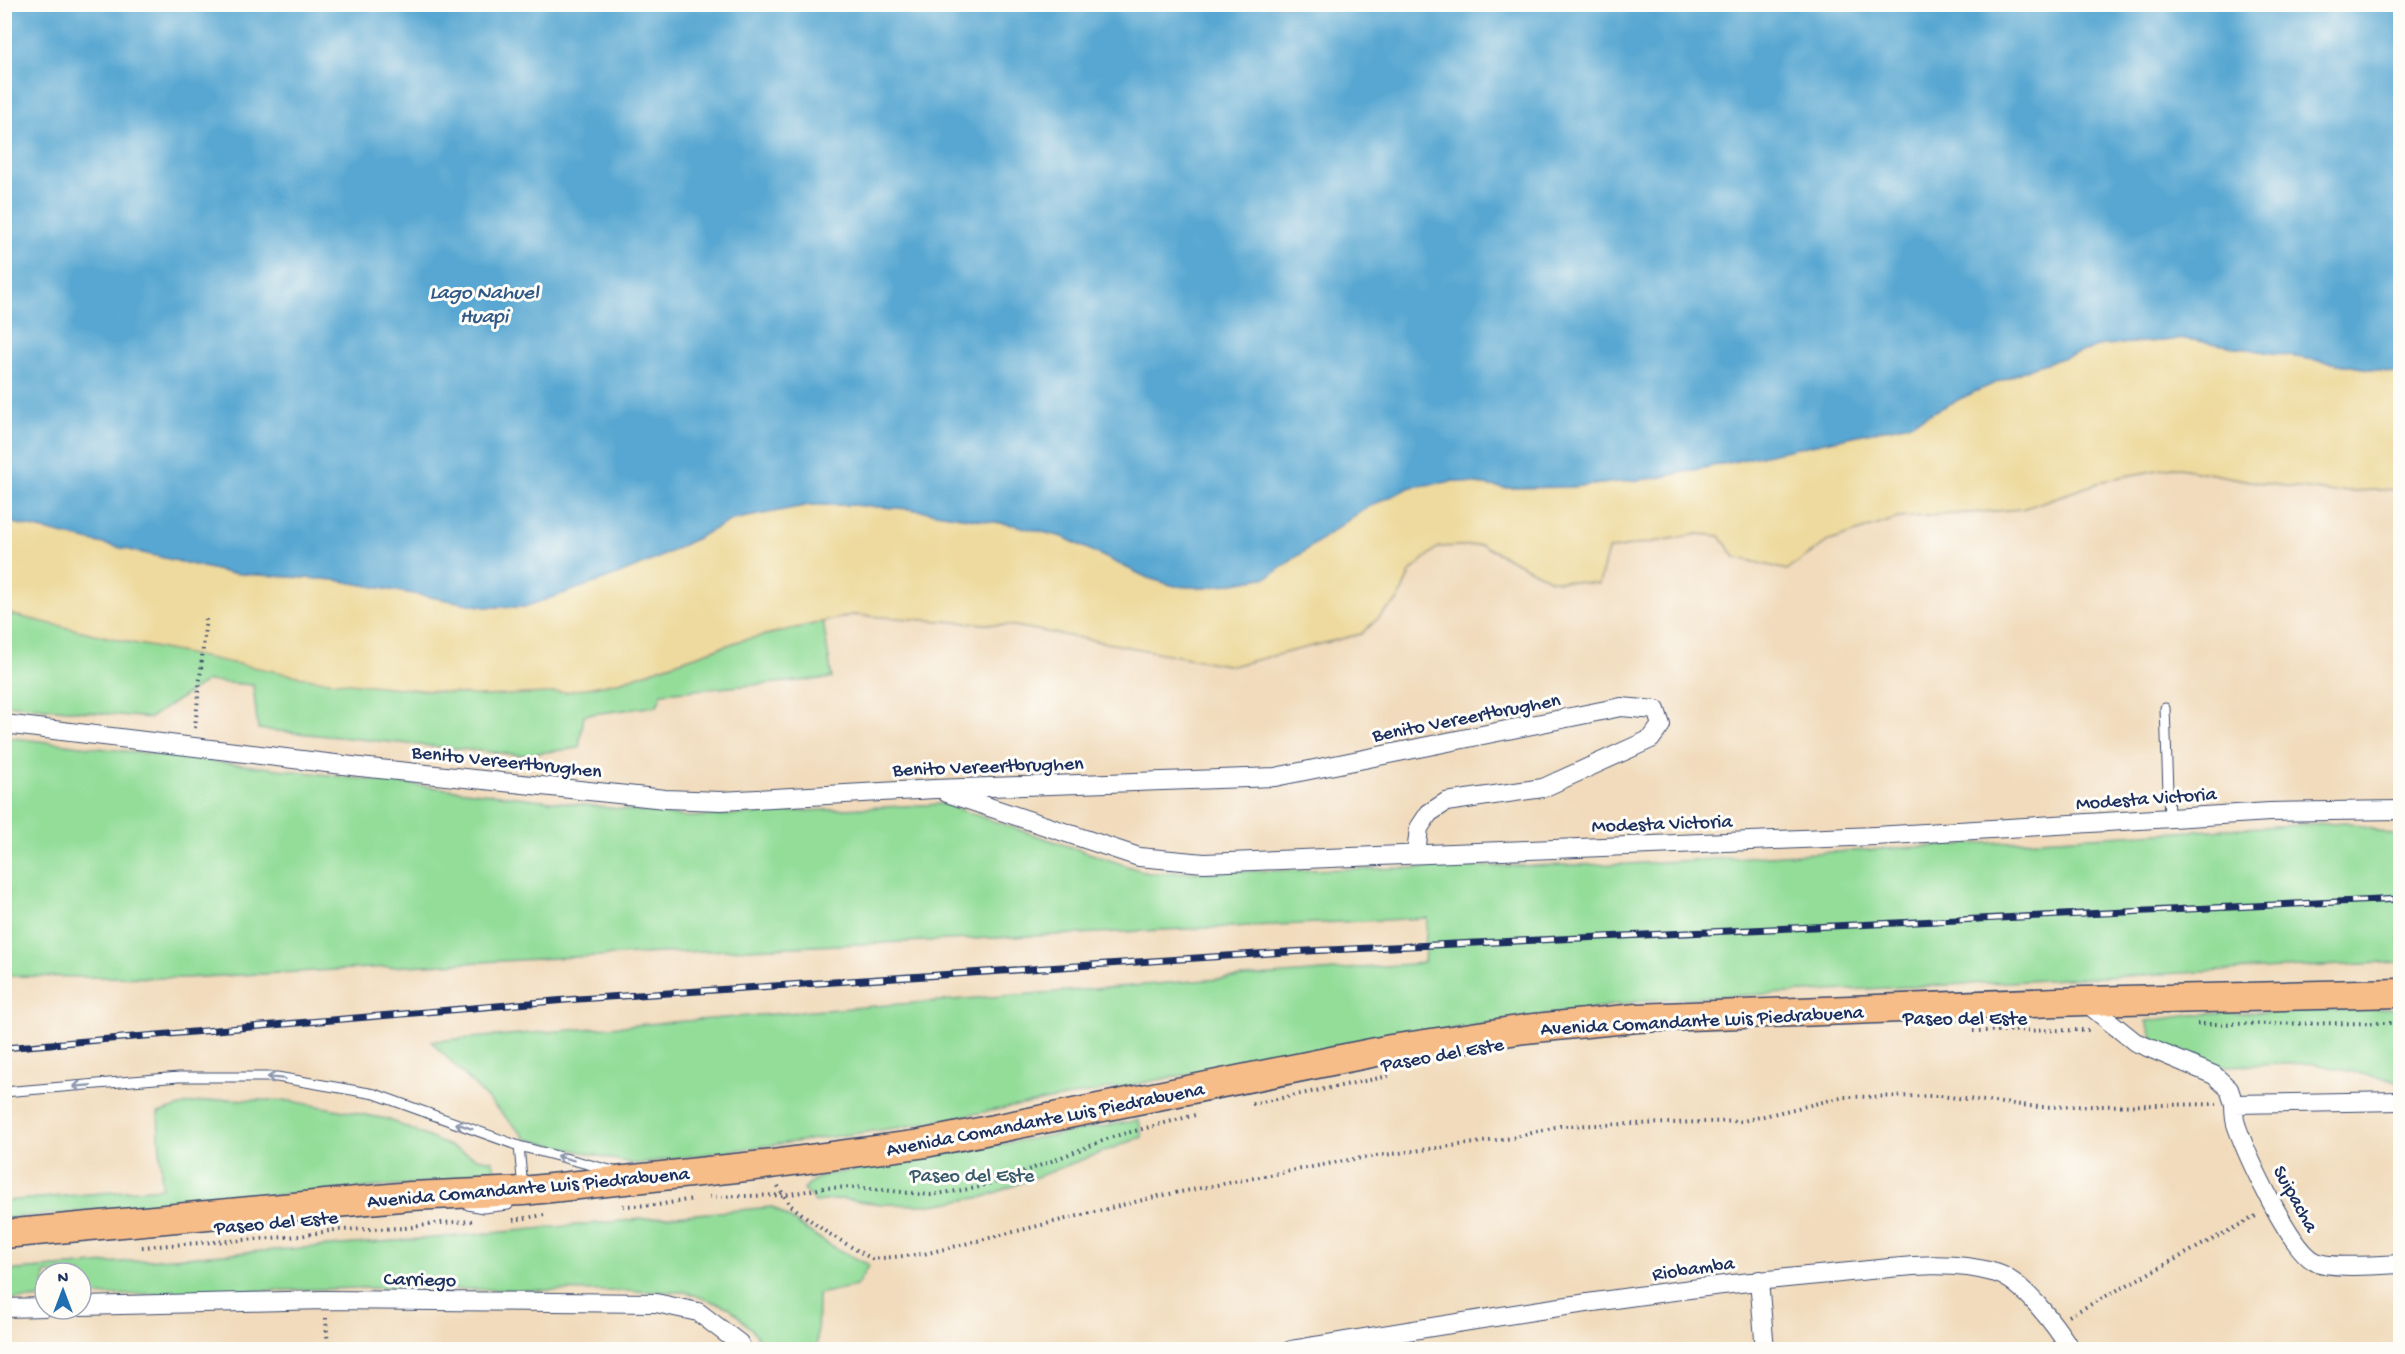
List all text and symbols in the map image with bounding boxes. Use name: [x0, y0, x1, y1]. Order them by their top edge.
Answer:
water label: Lago Nahuel Huapi: [429, 282, 540, 331]
street label: Benito Vereertbrughen: [1370, 690, 1563, 749]
street label: Benito Vereertbrughen: [409, 742, 603, 785]
street label: Benito Vereertbrughen: [891, 754, 1084, 783]
street label: Modesta Victoria: [2075, 784, 2218, 817]
street label: Modesta Victoria: [1591, 812, 1734, 839]
street label: Avenida Comandante Luis Piedrabuena: [1540, 1002, 1865, 1042]
street label: Paseo del Este: [1902, 1009, 2028, 1032]
street label: Paseo del Este: [1378, 1034, 1507, 1079]
one-way arrow: [267, 1072, 287, 1083]
street label: Avenida Comandante Luis Piedrabuena: [885, 1079, 1208, 1164]
one-way arrow: [72, 1081, 92, 1092]
one-way arrow: [455, 1120, 474, 1131]
one-way arrow: [556, 1152, 575, 1164]
street label: Suipacha: [2266, 1162, 2322, 1238]
street label: Avenida Comandante Luis Piedrabuena: [366, 1164, 691, 1215]
park label: Paseo del Este: [909, 1166, 1035, 1189]
street label: Paseo del Este: [212, 1208, 340, 1241]
street label: Riobamba: [1651, 1253, 1737, 1288]
north arrow: [33, 1261, 93, 1321]
street label: Carriego: [383, 1269, 456, 1294]
text: N: [58, 1270, 69, 1289]

